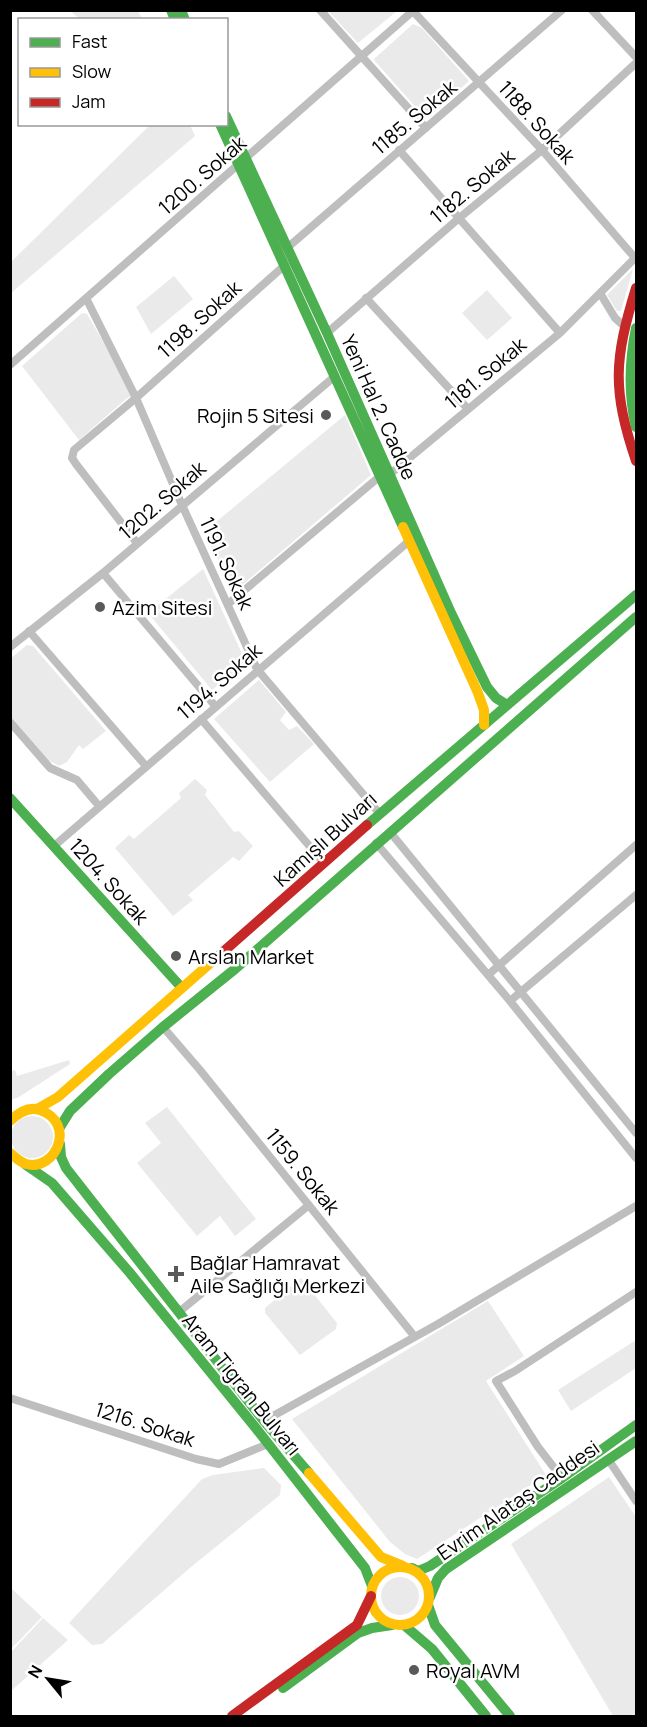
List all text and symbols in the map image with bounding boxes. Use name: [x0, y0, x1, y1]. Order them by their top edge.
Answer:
legend: [18, 18, 228, 126]
text: Fast: [72, 29, 107, 53]
text: Slow: [72, 59, 112, 83]
street label: 1185. Sokak: [366, 73, 463, 160]
street label: 1188. Sokak: [493, 75, 582, 170]
text: Jam: [72, 89, 106, 113]
street label: 1200. Sokak: [152, 129, 252, 221]
street label: 1182. Sokak: [424, 142, 521, 229]
street label: 1198. Sokak: [151, 274, 247, 364]
street label: Yeni Hal 2. Cadde: [335, 330, 423, 484]
street label: 1181. Sokak: [439, 330, 532, 415]
place label: Rojin 5 Sitesi: [197, 402, 314, 429]
marker: Rojin 5 Sitesi: [319, 408, 333, 422]
street label: 1202. Sokak: [113, 454, 212, 545]
street label: 1191. Sokak: [194, 512, 261, 615]
place label: Azim Sitesi: [112, 594, 212, 621]
marker: Azim Sitesi: [93, 600, 107, 614]
street label: 1194. Sokak: [171, 636, 268, 725]
street label: Kamışlı Bulvarı: [268, 786, 382, 892]
street label: 1204. Sokak: [63, 832, 156, 931]
place label: Arslan Market: [188, 943, 314, 970]
marker: Arslan Market: [169, 949, 183, 963]
street label: 1159. Sokak: [260, 1122, 347, 1220]
place label: Bağlar Hamravat Aile Sağlığı Merkezi: [190, 1249, 365, 1299]
marker: Bağlar Hamravat Aile Sağlığı Merkezi: [167, 1265, 185, 1283]
street label: Aram Tigran Bulvarı: [176, 1307, 308, 1461]
street label: 1216. Sokak: [92, 1395, 199, 1453]
street label: Evrim Alataş Caddesi: [431, 1434, 605, 1566]
north arrow: [18, 1649, 78, 1709]
place label: Royal AVM: [426, 1657, 520, 1684]
text: N: [23, 1661, 47, 1682]
marker: Royal AVM: [407, 1663, 421, 1677]

